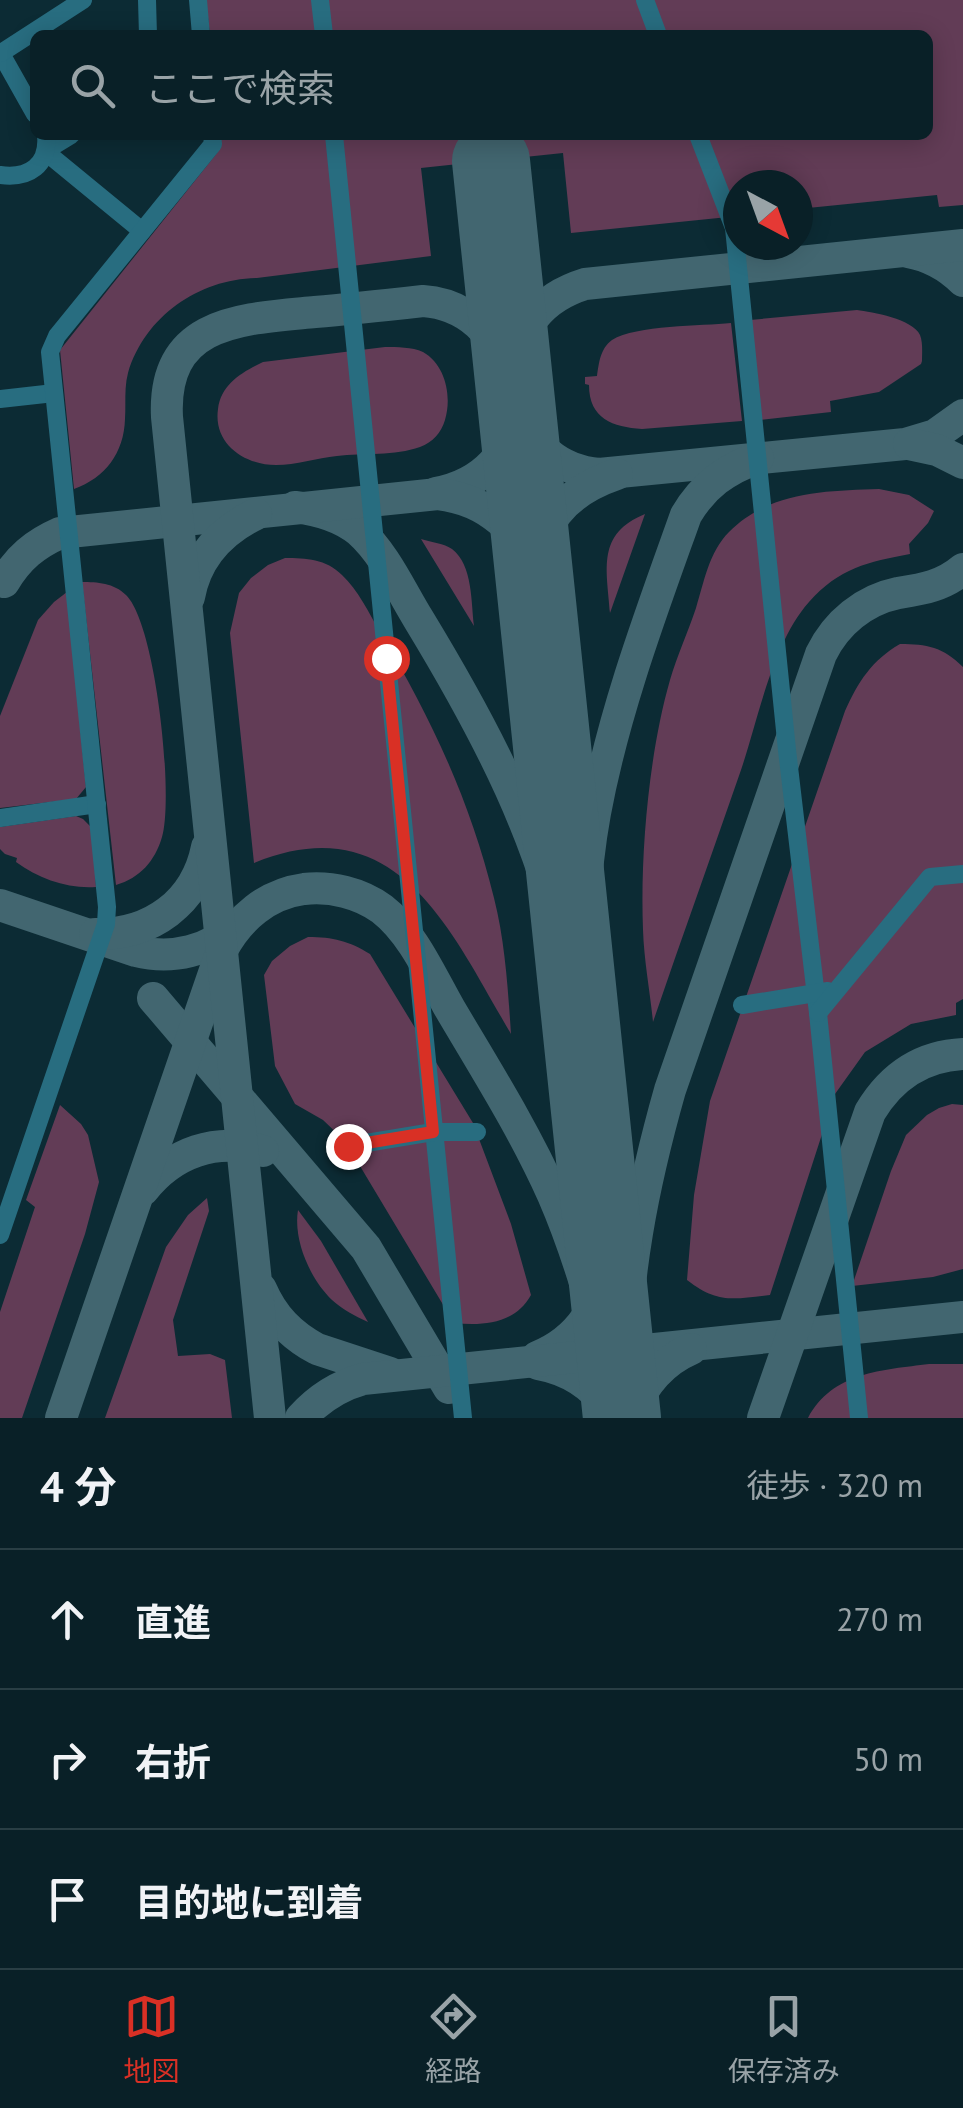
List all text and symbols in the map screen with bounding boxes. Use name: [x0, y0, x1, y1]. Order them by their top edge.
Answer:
search box: [30, 30, 933, 140]
icon: search: [65, 58, 120, 113]
text: ここで検索: [145, 63, 335, 112]
north arrow: [723, 170, 813, 260]
route start: [364, 636, 410, 682]
route end: [326, 1124, 372, 1170]
text: 4 分: [40, 1459, 116, 1514]
text: 徒歩 · 320 m: [747, 1464, 923, 1506]
icon: ahead: [40, 1592, 95, 1647]
text: 直進: [135, 1597, 211, 1646]
text: 270 m: [836, 1598, 923, 1640]
icon: right: [40, 1732, 95, 1787]
text: 右折: [135, 1737, 211, 1786]
text: 50 m: [854, 1738, 923, 1780]
icon: arrive: [40, 1872, 95, 1927]
text: 目的地に到着: [135, 1877, 363, 1926]
tab: 地図: [123, 1989, 179, 2089]
tab: 経路: [425, 1989, 482, 2089]
tab: 保存済み: [728, 1989, 840, 2089]

